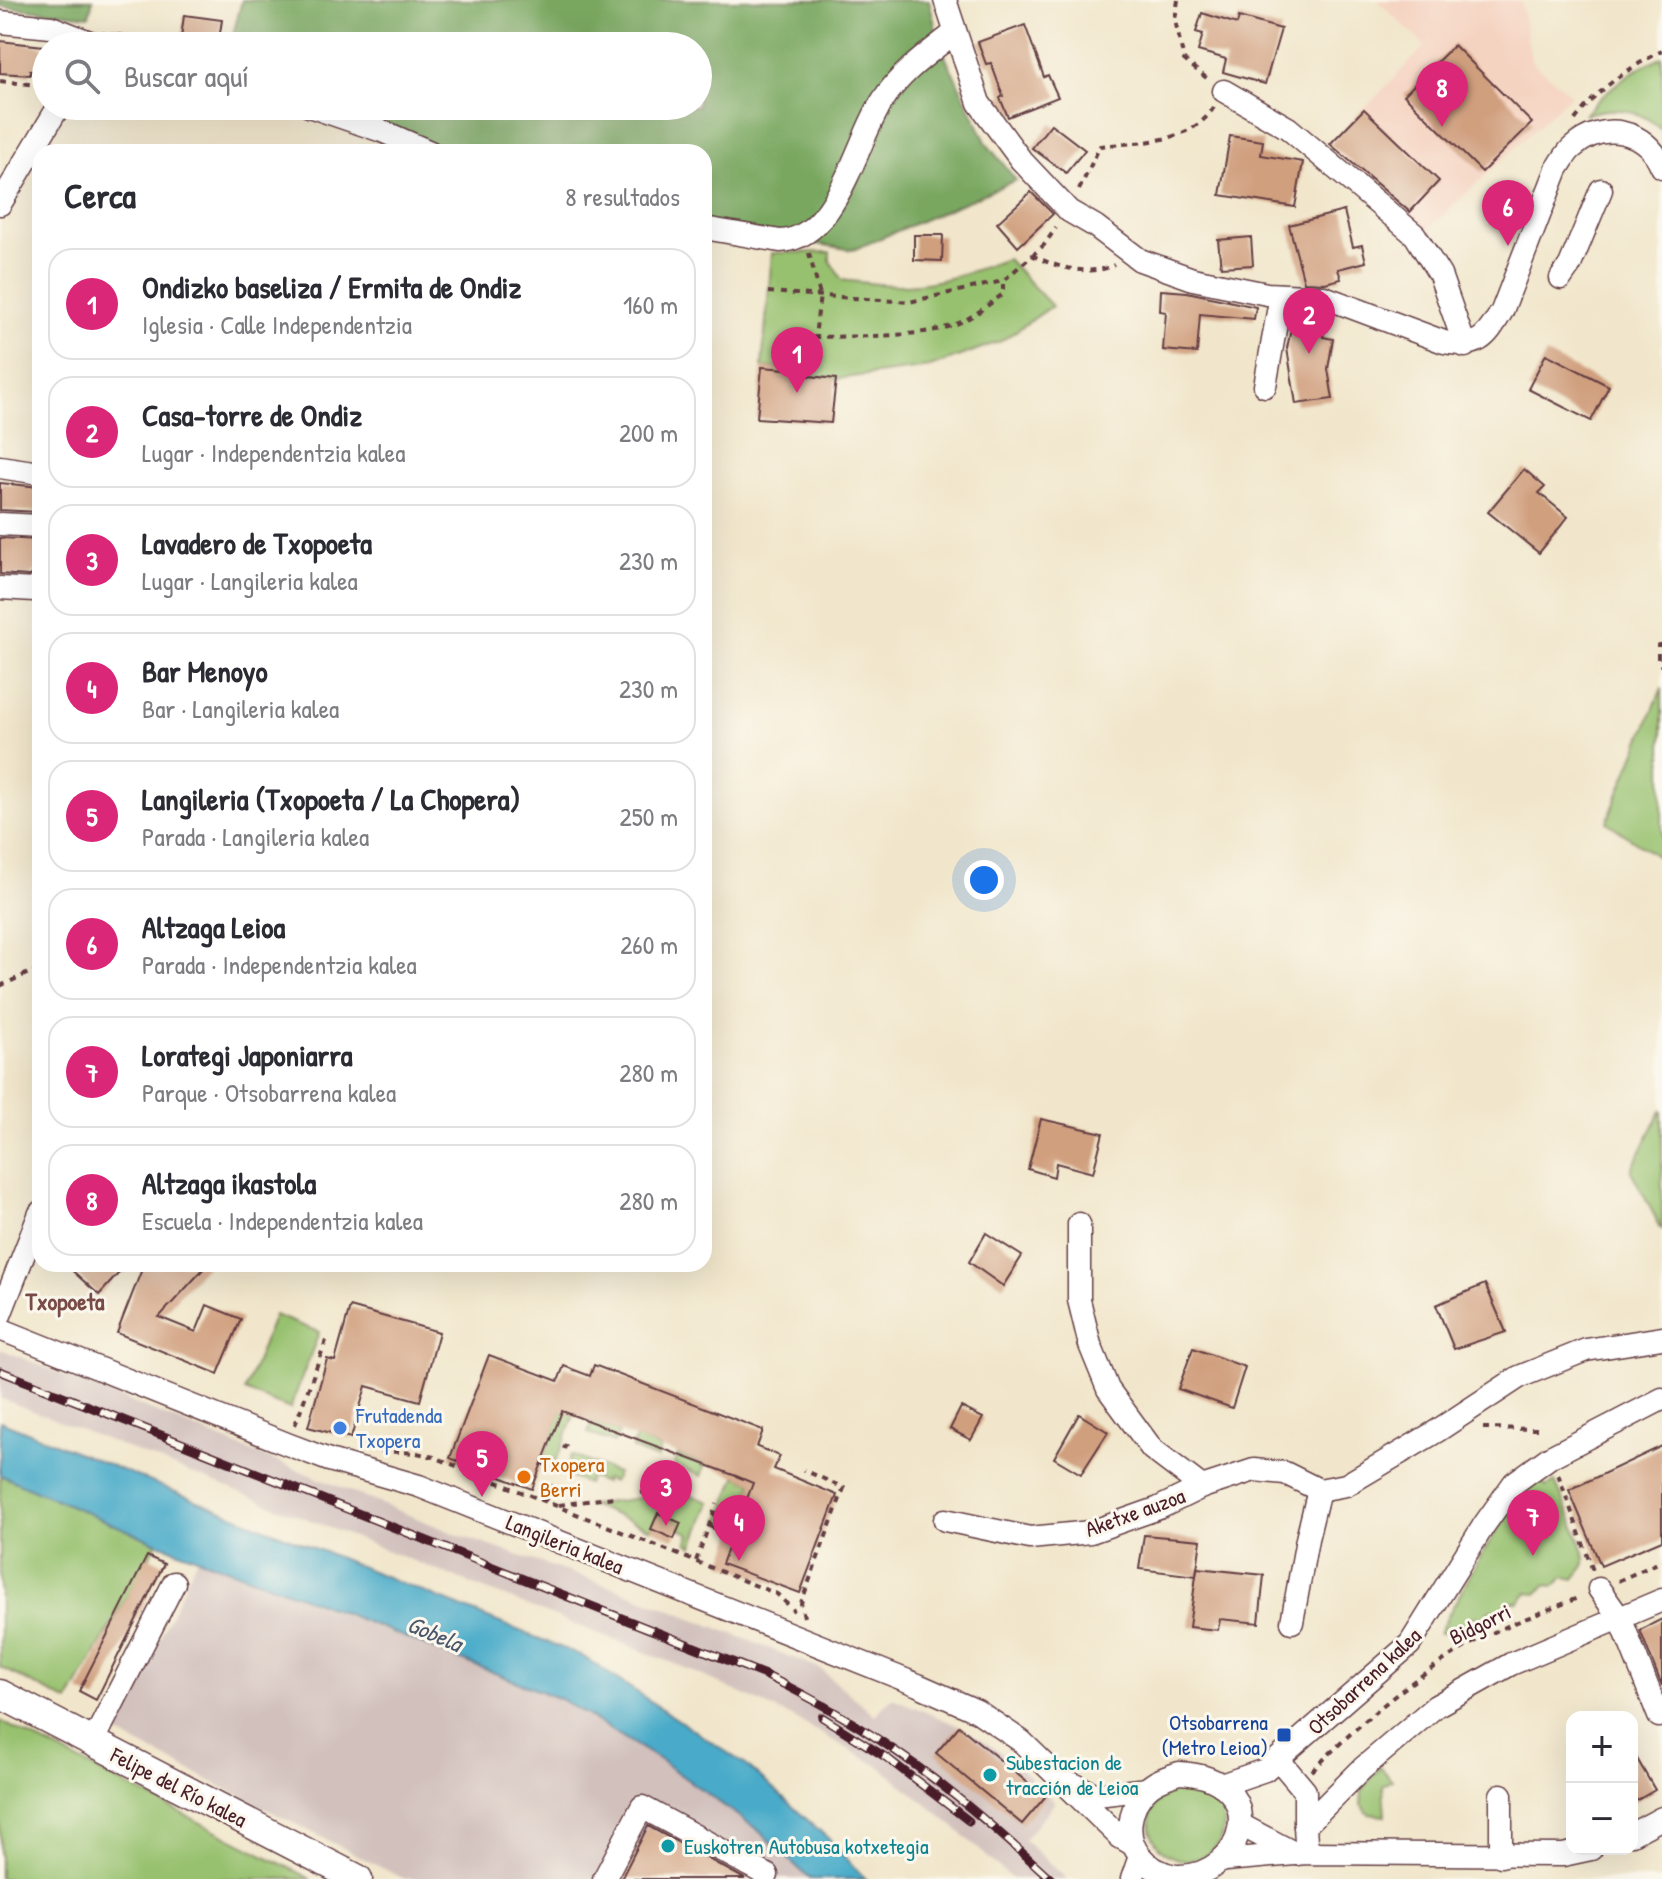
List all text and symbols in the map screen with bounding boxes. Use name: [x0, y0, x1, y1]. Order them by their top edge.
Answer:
search box: [32, 32, 712, 120]
icon: search: [60, 54, 104, 98]
text: Buscar aquí: [124, 56, 249, 96]
pin: 8: [1416, 61, 1468, 127]
text: Cerca: [64, 173, 136, 219]
text: 8 resultados: [565, 179, 680, 214]
pin: 6: [1482, 180, 1534, 246]
text: Ondizko baseliza / Ermita de Ondiz: [142, 267, 521, 307]
text: 1: [87, 287, 97, 322]
text: 160 m: [623, 287, 678, 322]
pin: 2: [1283, 288, 1335, 354]
text: Iglesia · Calle Independentzia: [142, 307, 412, 342]
pin: 1: [771, 327, 823, 393]
text: Casa-torre de Ondiz: [142, 395, 362, 435]
text: 2: [86, 415, 98, 450]
text: 200 m: [619, 415, 678, 450]
text: Lugar · Independentzia kalea: [142, 435, 405, 470]
text: Lavadero de Txopoeta: [142, 523, 372, 563]
text: 3: [86, 543, 98, 578]
text: 230 m: [619, 543, 678, 578]
text: Lugar · Langileria kalea: [142, 563, 358, 598]
text: Bar Menoyo: [142, 651, 268, 691]
text: 4: [87, 671, 97, 706]
text: 230 m: [619, 671, 678, 706]
text: Bar · Langileria kalea: [142, 691, 339, 726]
text: Langileria (Txopoeta / La Chopera): [142, 779, 520, 819]
text: 5: [87, 799, 98, 834]
text: 250 m: [620, 799, 678, 834]
text: Parada · Langileria kalea: [142, 819, 369, 854]
your location: [964, 860, 1004, 900]
text: Altzaga Leioa: [142, 907, 285, 947]
text: 6: [87, 927, 97, 962]
text: 260 m: [620, 927, 678, 962]
text: Parada · Independentzia kalea: [142, 947, 417, 982]
text: Lorategi Japoniarra: [142, 1035, 352, 1075]
text: 7: [86, 1055, 98, 1090]
text: 280 m: [619, 1055, 678, 1090]
text: Parque · Otsobarrena kalea: [142, 1075, 396, 1110]
text: Altzaga ikastola: [142, 1163, 316, 1203]
text: 8: [86, 1183, 98, 1218]
text: 280 m: [619, 1183, 678, 1218]
text: Escuela · Independentzia kalea: [142, 1203, 423, 1238]
district label: Txopoeta: [25, 1285, 105, 1318]
place label: Frutadenda Txopera: [355, 1400, 443, 1455]
marker: Frutadenda Txopera: [331, 1419, 349, 1437]
pin: 5: [456, 1431, 508, 1497]
place label: Txopera Berri: [540, 1449, 605, 1504]
pin: 3: [640, 1460, 692, 1526]
marker: Txopera Berri: [515, 1468, 533, 1486]
street label: Aketxe auzoa: [1081, 1480, 1189, 1544]
pin: 7: [1507, 1490, 1559, 1556]
pin: 4: [713, 1495, 765, 1561]
street label: Langileria kalea: [502, 1507, 629, 1581]
street label: Bidgorri: [1444, 1596, 1516, 1652]
water label: Gobela: [403, 1607, 470, 1660]
street label: Otsobarrena kalea: [1301, 1620, 1428, 1741]
place label: Otsobarrena (Metro Leioa): [1161, 1707, 1268, 1762]
map controls: [1566, 1711, 1638, 1855]
button: +: [1566, 1711, 1638, 1783]
marker: Otsobarrena (Metro Leioa): [1275, 1726, 1293, 1744]
street label: Felipe del Río kalea: [105, 1739, 253, 1834]
place label: Subestacion de tracción de Leioa: [1006, 1747, 1139, 1802]
marker: Subestacion de tracción de Leioa: [981, 1766, 999, 1784]
button: −: [1566, 1783, 1638, 1855]
place label: Euskotren Autobusa kotxetegia: [684, 1831, 929, 1861]
marker: Euskotren Autobusa kotxetegia: [659, 1837, 677, 1855]

